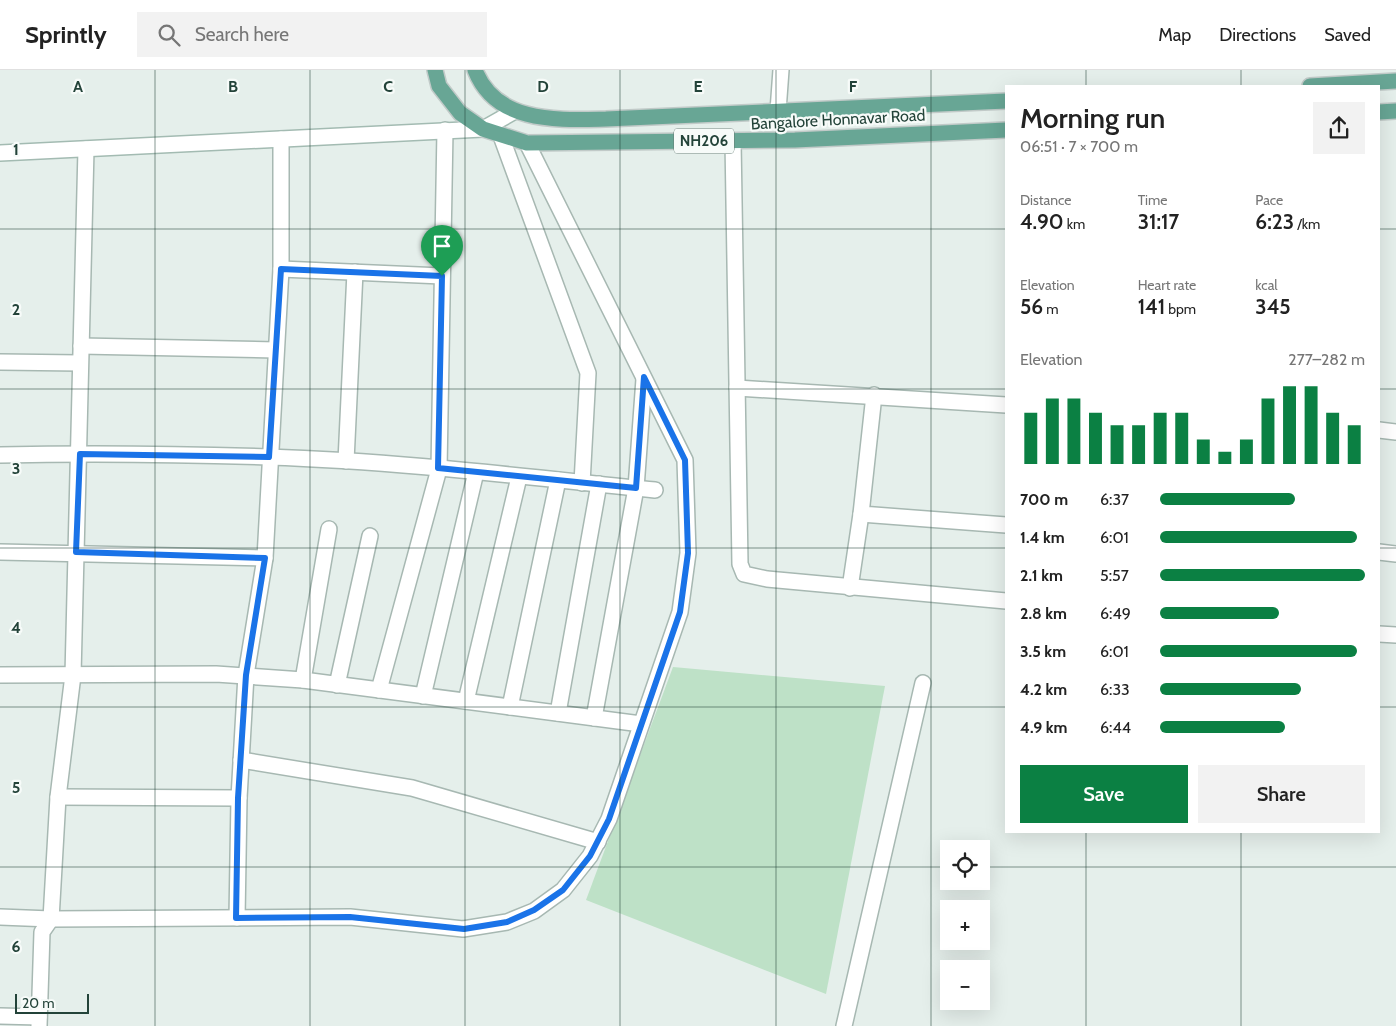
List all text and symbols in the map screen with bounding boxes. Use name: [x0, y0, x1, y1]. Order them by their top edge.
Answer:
search box: [137, 12, 487, 57]
text: Sprintly: [25, 20, 107, 49]
icon: search: [155, 21, 183, 49]
text: Search here: [195, 23, 289, 46]
text: Map: [1158, 24, 1191, 46]
text: Directions: [1219, 24, 1296, 46]
text: Saved: [1324, 24, 1371, 46]
text: A: [73, 77, 83, 96]
text: B: [228, 77, 238, 96]
text: C: [383, 77, 393, 96]
text: D: [537, 77, 549, 96]
text: E: [693, 77, 703, 96]
text: F: [849, 77, 858, 96]
text: Morning run: [1020, 101, 1165, 135]
button: share: [1313, 102, 1365, 154]
street label: Bangalore Honnavar Road: [750, 105, 926, 134]
road number: NH206: [674, 128, 734, 154]
text: 06:51 · 7 × 700 m: [1020, 137, 1138, 156]
text: 1: [13, 140, 19, 159]
text: Distance: [1020, 191, 1072, 209]
text: Time: [1138, 191, 1167, 209]
text: Pace: [1255, 191, 1283, 209]
text: 4.90: [1020, 209, 1064, 234]
text: 31:17: [1138, 209, 1179, 234]
text: 6:23: [1255, 209, 1294, 234]
text: km: [1064, 215, 1085, 233]
text: /km: [1294, 215, 1320, 233]
pin: [421, 225, 463, 276]
icon: arrive: [428, 232, 456, 260]
text: Elevation: [1020, 276, 1075, 294]
text: Heart rate: [1138, 276, 1196, 294]
text: kcal: [1255, 276, 1278, 294]
text: 56: [1020, 294, 1043, 319]
text: 141: [1138, 294, 1165, 319]
text: 345: [1255, 294, 1291, 319]
text: 2: [12, 300, 20, 319]
text: m: [1043, 300, 1059, 318]
text: bpm: [1165, 300, 1196, 318]
text: Elevation: [1020, 350, 1083, 369]
text: 277–282 m: [1288, 350, 1365, 369]
text: 3: [12, 459, 20, 478]
text: 700 m: [1020, 490, 1068, 509]
text: 6:37: [1100, 490, 1129, 509]
text: 1.4 km: [1020, 528, 1065, 547]
text: 6:01: [1100, 528, 1129, 547]
text: 2.1 km: [1020, 566, 1063, 585]
text: 5:57: [1100, 566, 1129, 585]
text: 2.8 km: [1020, 604, 1067, 623]
text: 6:49: [1100, 604, 1131, 623]
text: 4: [11, 618, 21, 637]
text: 3.5 km: [1020, 642, 1066, 661]
text: 6:01: [1100, 642, 1129, 661]
text: 4.2 km: [1020, 680, 1067, 699]
text: 6:33: [1100, 680, 1130, 699]
text: 4.9 km: [1020, 718, 1068, 737]
text: 6:44: [1100, 718, 1131, 737]
button: Save: [1020, 765, 1188, 823]
button: Share: [1198, 765, 1365, 823]
text: 5: [12, 778, 20, 797]
map controls: [940, 840, 990, 1010]
button: locate: [940, 840, 990, 890]
button: +: [940, 900, 990, 950]
text: 6: [12, 937, 21, 956]
button: −: [940, 960, 990, 1010]
scale bar: [15, 991, 89, 1014]
text: 20 m: [22, 994, 55, 1012]

